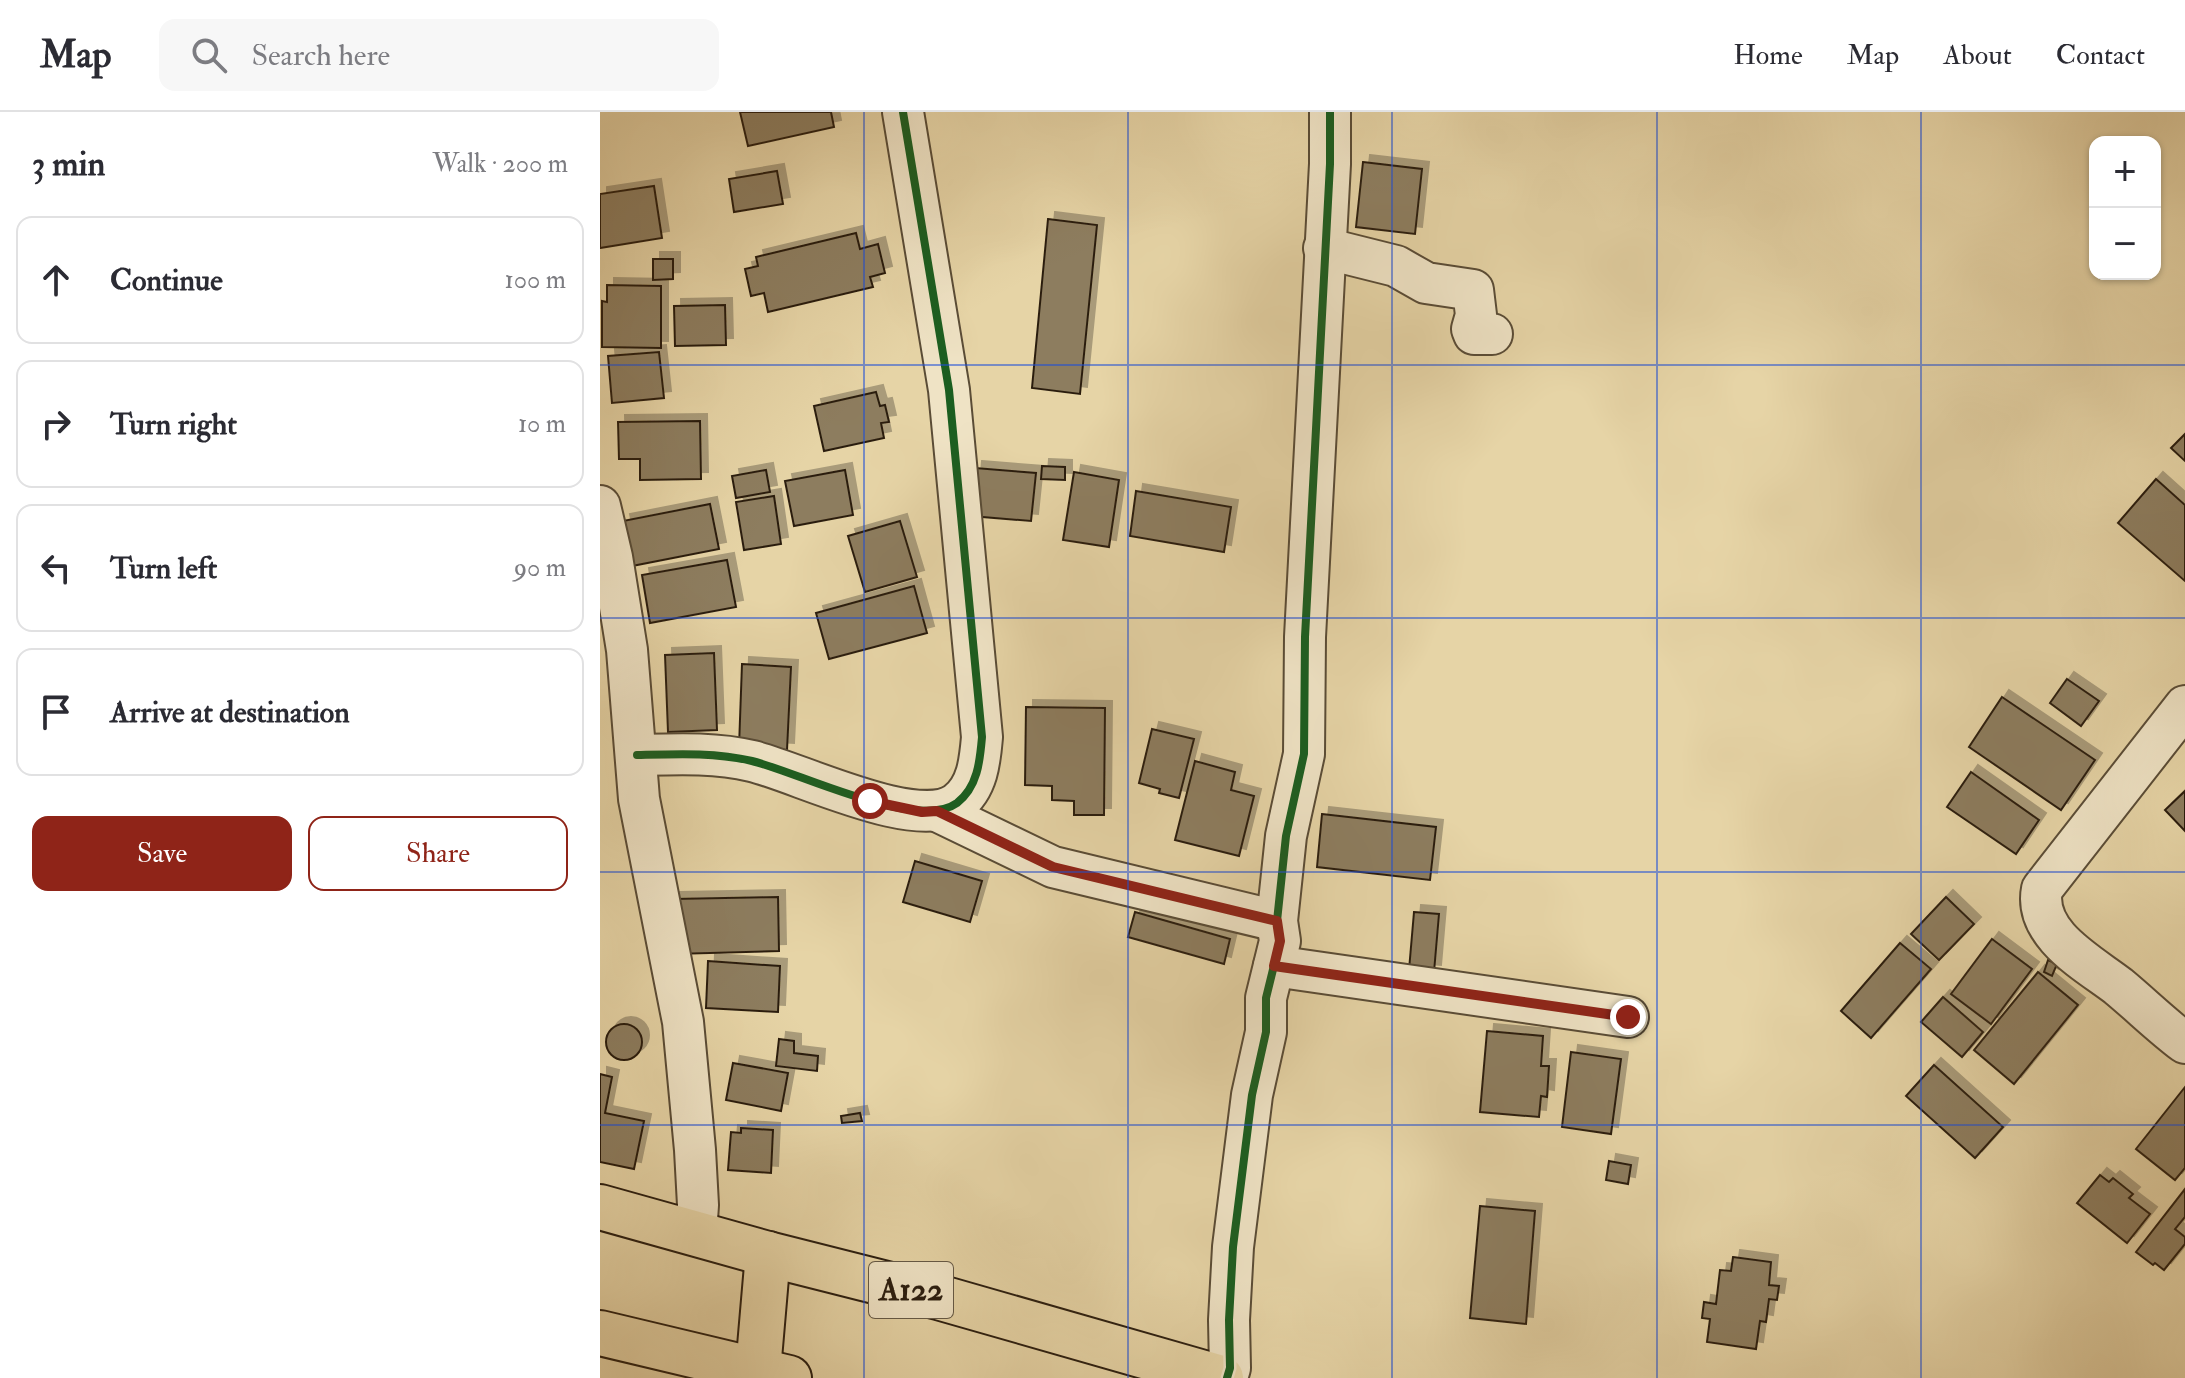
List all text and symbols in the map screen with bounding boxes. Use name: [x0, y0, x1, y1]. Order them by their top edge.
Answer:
search box: [159, 19, 719, 91]
text: Map: [40, 31, 111, 79]
icon: search: [187, 33, 231, 77]
text: Search here: [251, 37, 390, 74]
text: Home: [1733, 38, 1803, 73]
text: Map: [1847, 38, 1899, 73]
text: About: [1943, 38, 2012, 73]
text: Contact: [2056, 38, 2145, 73]
map controls: [2089, 136, 2161, 280]
button: +: [2089, 136, 2161, 208]
text: 3 min: [32, 143, 105, 186]
text: Walk · 200 m: [432, 148, 568, 180]
button: −: [2089, 208, 2161, 280]
icon: ahead: [34, 258, 78, 302]
text: Continue: [110, 262, 223, 299]
text: 100 m: [505, 264, 566, 296]
icon: right: [34, 402, 78, 446]
text: Turn right: [110, 406, 237, 443]
text: 10 m: [518, 408, 566, 440]
icon: left: [34, 546, 78, 590]
text: Turn left: [110, 550, 217, 587]
text: 90 m: [514, 552, 566, 584]
icon: arrive: [34, 690, 78, 734]
text: Arrive at destination: [110, 694, 350, 731]
route start: [852, 783, 888, 819]
button: Save: [32, 816, 292, 891]
button: Share: [308, 816, 568, 891]
route end: [1610, 999, 1646, 1035]
road number: A122: [869, 1262, 953, 1318]

